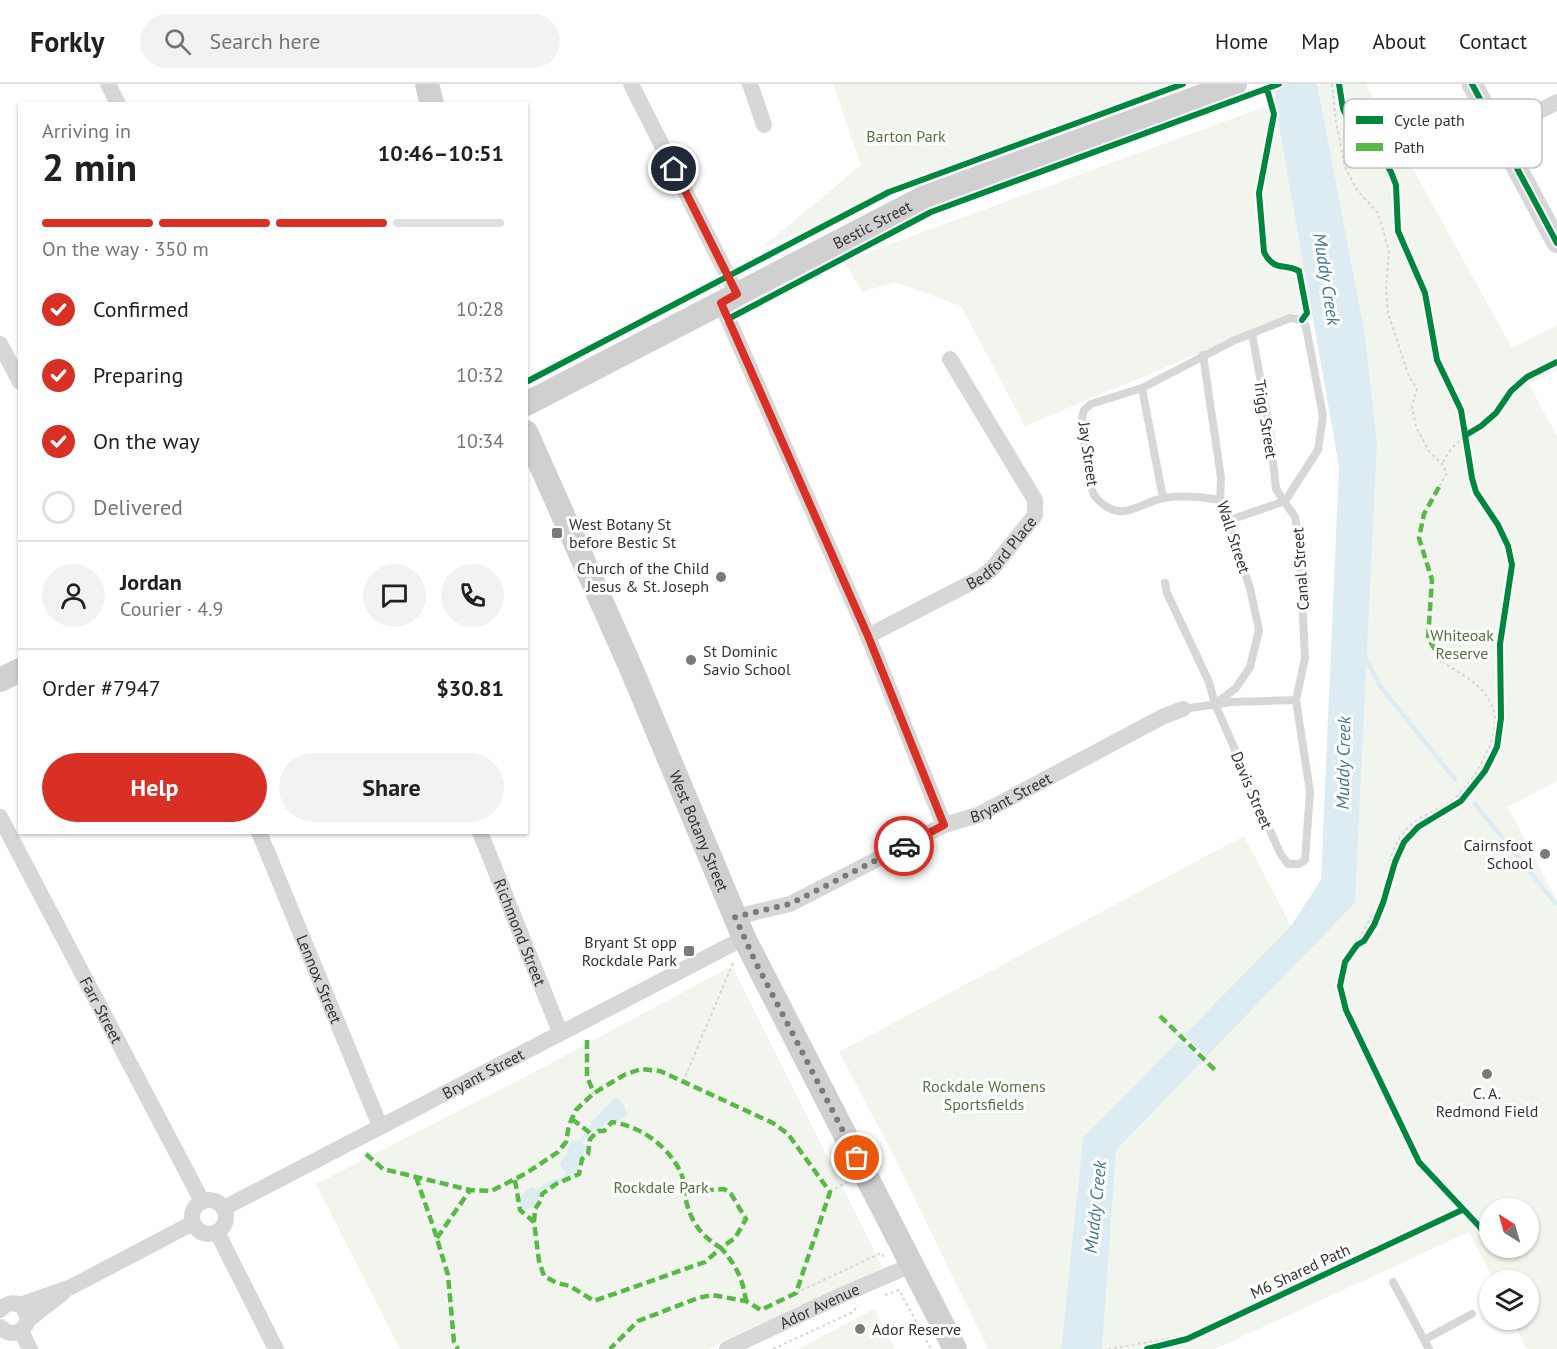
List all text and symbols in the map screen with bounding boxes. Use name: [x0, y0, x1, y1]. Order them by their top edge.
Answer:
search box: [140, 14, 560, 68]
text: Forkly: [30, 23, 104, 60]
icon: search: [161, 25, 194, 58]
text: Search here: [209, 27, 320, 55]
text: Home: [1215, 28, 1268, 55]
text: Map: [1301, 28, 1340, 55]
text: About: [1373, 28, 1426, 55]
text: Contact: [1459, 28, 1527, 55]
legend: [1344, 99, 1542, 168]
text: Cycle path: [1394, 110, 1465, 130]
text: Arriving in: [42, 118, 131, 144]
park label: Barton Park: [866, 126, 946, 146]
text: Path: [1394, 137, 1425, 157]
text: 10:46–10:51: [378, 139, 504, 167]
text: 2 min: [42, 141, 137, 192]
pin: [648, 143, 699, 194]
icon: home: [657, 152, 690, 185]
street label: Bestic Street: [829, 195, 915, 253]
water label: Muddy Creek: [1308, 231, 1346, 328]
text: On the way · 350 m: [42, 236, 209, 262]
icon: check: [42, 293, 75, 326]
text: Confirmed: [93, 295, 189, 323]
text: 10:28: [456, 296, 504, 322]
icon: check: [42, 359, 75, 392]
text: Preparing: [93, 361, 183, 389]
text: 10:32: [456, 362, 504, 388]
street label: Trigg Street: [1250, 378, 1282, 460]
street label: Jay Street: [1074, 420, 1103, 488]
icon: check: [42, 425, 75, 458]
text: On the way: [93, 427, 200, 455]
text: 10:34: [456, 428, 504, 454]
text: Delivered: [93, 493, 183, 521]
street label: Wall Street: [1213, 498, 1255, 576]
street label: Bedford Place: [963, 512, 1040, 594]
place label: West Botany St before Bestic St: [569, 514, 677, 552]
marker: West Botany St before Bestic St: [550, 526, 564, 540]
street label: Canal Street: [1287, 526, 1313, 611]
place label: Church of the Child Jesus & St. Joseph: [577, 558, 709, 596]
button: person: [42, 564, 105, 627]
button: chat: [363, 564, 426, 627]
button: phone: [441, 564, 504, 627]
text: Jordan: [120, 568, 182, 596]
marker: Church of the Child Jesus & St. Joseph: [714, 570, 728, 584]
text: Courier · 4.9: [120, 596, 223, 622]
park label: Whiteoak Reserve: [1430, 625, 1494, 663]
place label: St Dominic Savio School: [703, 641, 791, 679]
marker: St Dominic Savio School: [684, 653, 698, 667]
text: Order #7947: [42, 674, 161, 702]
text: $30.81: [436, 674, 504, 702]
water label: Muddy Creek: [1331, 715, 1355, 810]
street label: Davis Street: [1227, 748, 1278, 832]
button: Help: [42, 753, 267, 822]
button: Share: [279, 753, 504, 822]
street label: West Botany Street: [665, 767, 734, 895]
street label: Bryant Street: [968, 767, 1055, 827]
courier: [874, 816, 934, 876]
icon: car: [888, 830, 921, 863]
place label: Cairnsfoot School: [1463, 835, 1534, 873]
marker: Cairnsfoot School: [1538, 847, 1552, 861]
street label: Richmond Street: [490, 876, 551, 989]
street label: Lennox Street: [292, 932, 347, 1027]
place label: Bryant St opp Rockdale Park: [582, 932, 677, 970]
marker: Bryant St opp Rockdale Park: [682, 944, 696, 958]
street label: Farr Street: [76, 973, 127, 1047]
street label: Bryant Street: [439, 1044, 528, 1103]
marker: C. A. Redmond Field: [1480, 1067, 1494, 1081]
park label: Rockdale Womens Sportsfields: [922, 1076, 1046, 1114]
place label: C. A. Redmond Field: [1436, 1083, 1538, 1121]
pin: [831, 1132, 882, 1183]
icon: bag: [840, 1141, 873, 1174]
water label: Muddy Creek: [1079, 1159, 1111, 1255]
park label: Rockdale Park: [613, 1177, 709, 1197]
north arrow: [1479, 1198, 1539, 1258]
map controls: [1479, 1198, 1539, 1330]
street label: M6 Shared Path: [1247, 1239, 1353, 1303]
button: layers: [1479, 1270, 1539, 1330]
street label: Ador Avenue: [776, 1279, 862, 1333]
place label: Ador Reserve: [872, 1319, 961, 1339]
marker: Ador Reserve: [853, 1322, 867, 1336]

